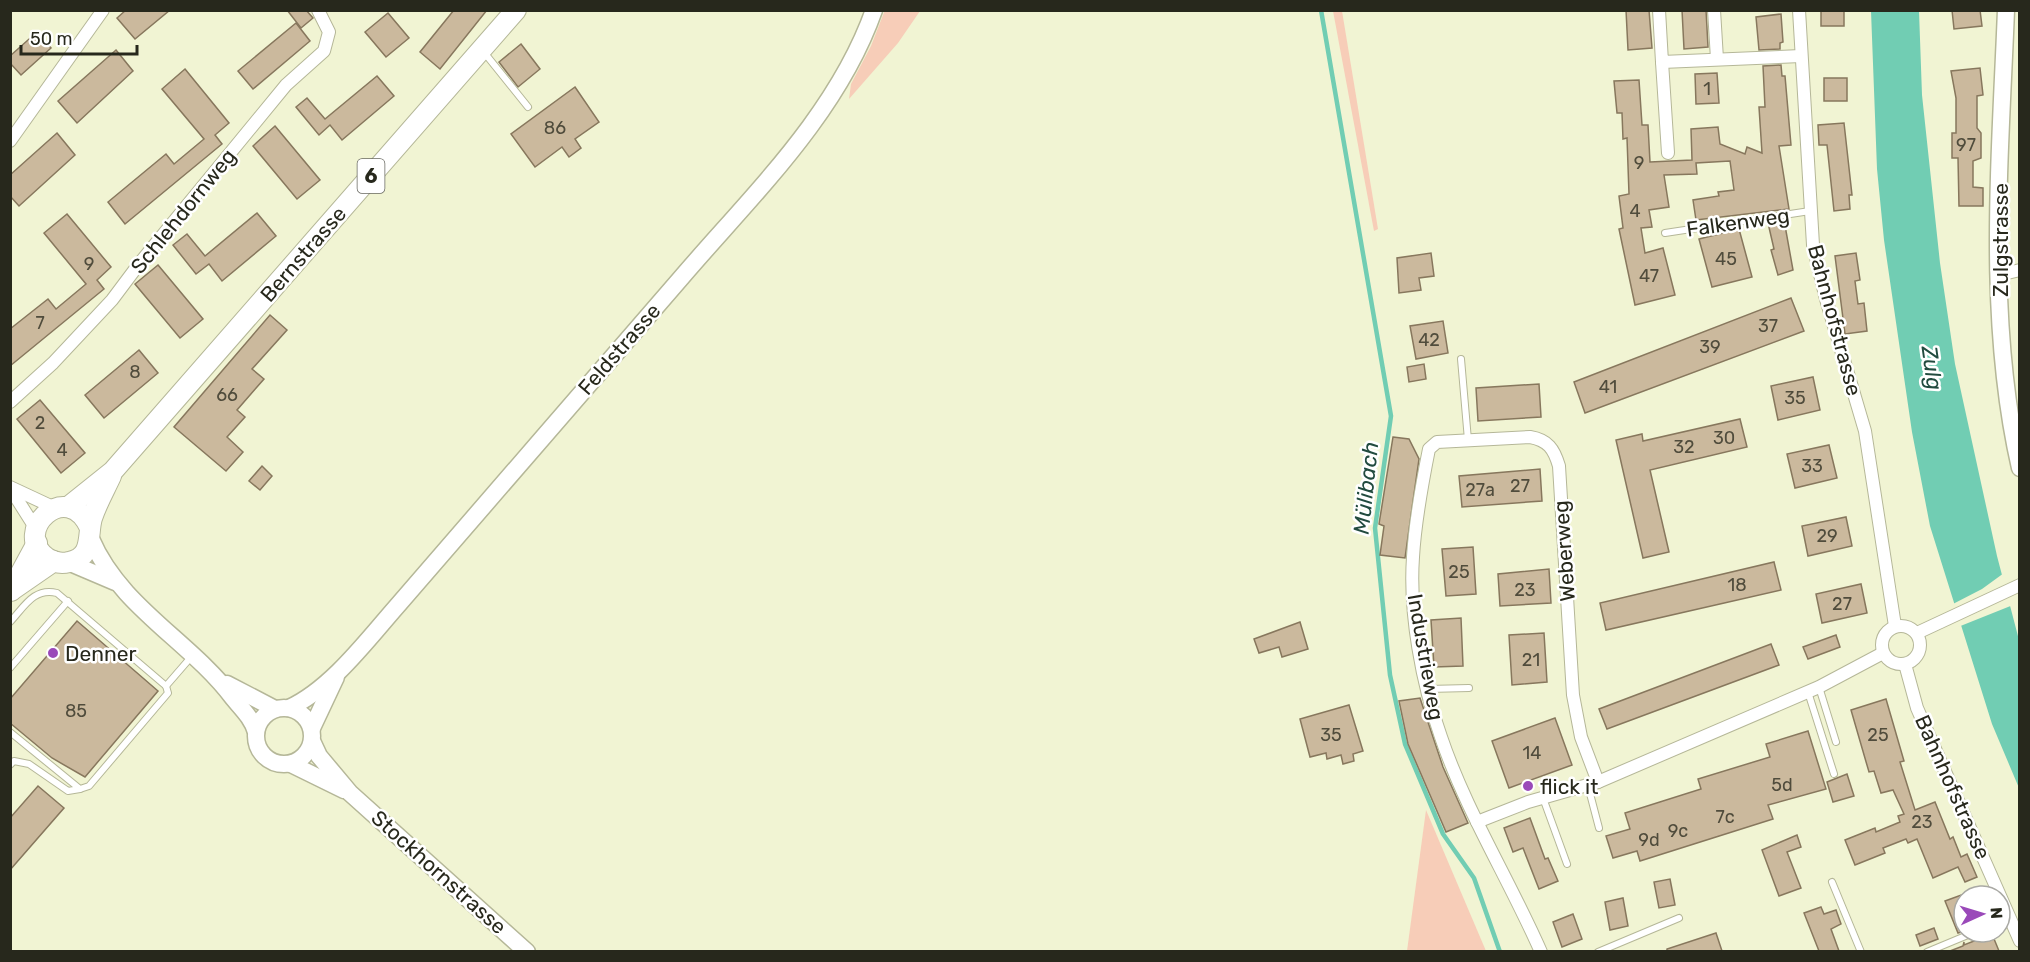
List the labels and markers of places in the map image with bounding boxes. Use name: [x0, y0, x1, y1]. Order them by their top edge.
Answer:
place label: Denner: [65, 641, 136, 666]
marker: Denner: [46, 646, 60, 660]
place label: flick it: [1540, 774, 1598, 799]
marker: flick it: [1521, 779, 1535, 793]

